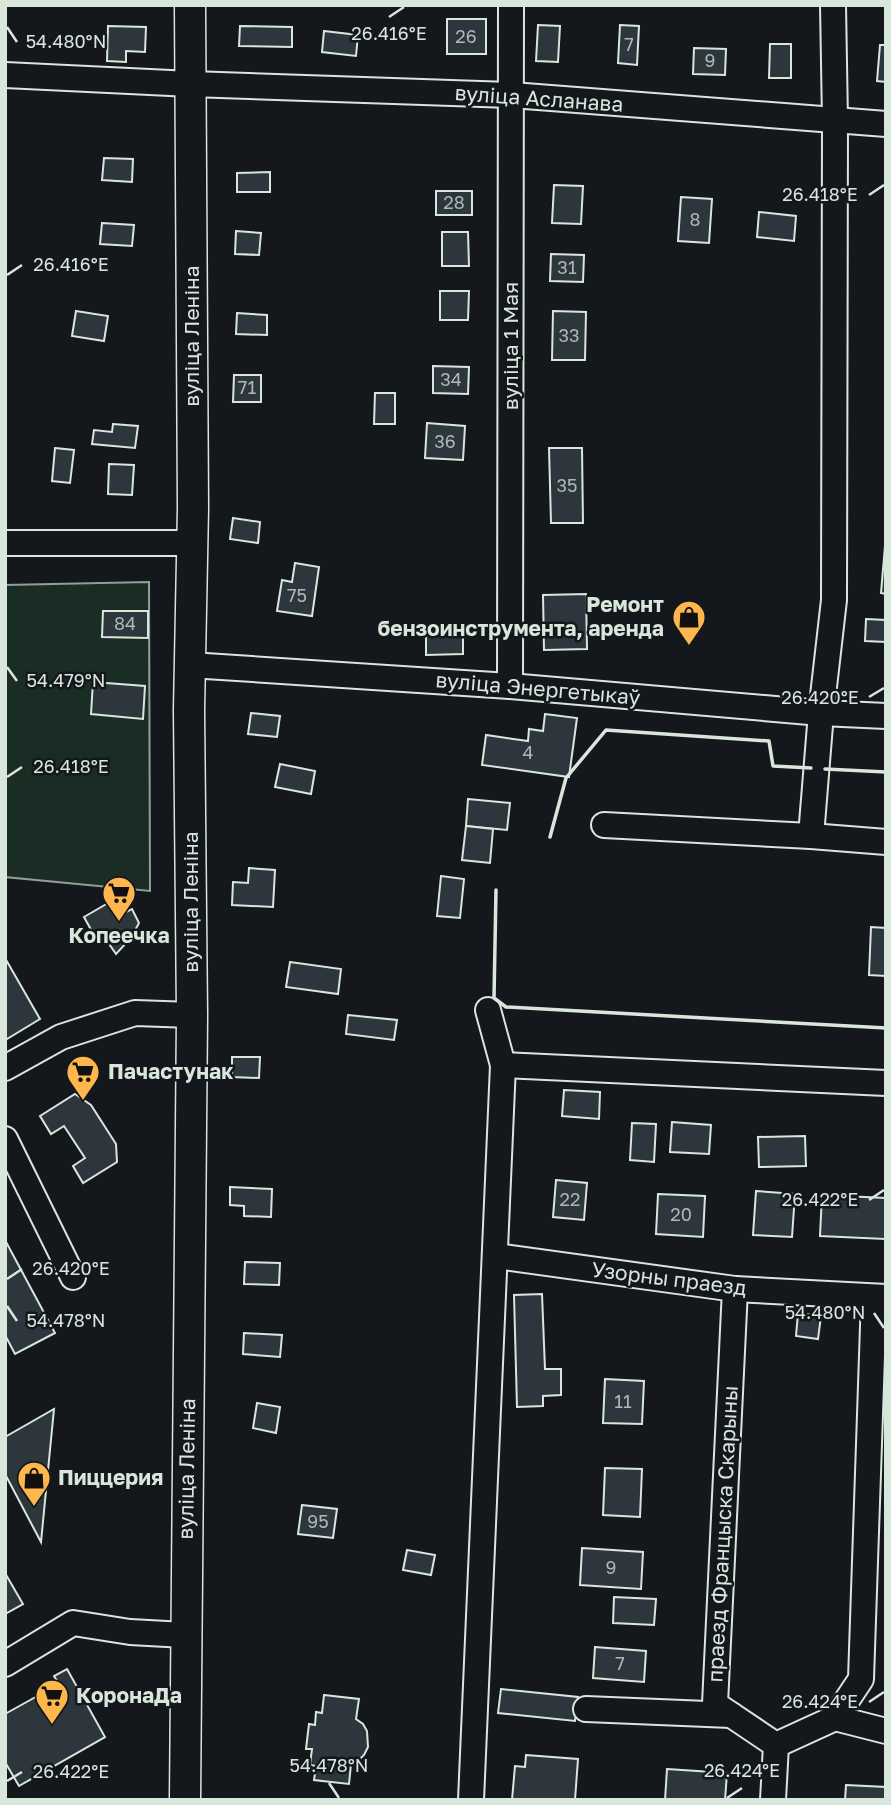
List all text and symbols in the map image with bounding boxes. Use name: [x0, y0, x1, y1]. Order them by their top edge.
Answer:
text: 26.416°E: [351, 22, 427, 44]
house number: 26: [455, 25, 477, 47]
text: 54.480°N: [26, 30, 106, 52]
house number: 7: [624, 33, 634, 55]
house number: 9: [705, 49, 715, 71]
street label: вуліца Асланава: [454, 79, 624, 117]
text: 26.418°E: [782, 183, 858, 205]
house number: 28: [443, 191, 465, 213]
house number: 8: [690, 208, 700, 230]
text: 26.416°E: [33, 253, 109, 275]
house number: 31: [557, 256, 577, 278]
street label: вуліца Леніна: [178, 265, 204, 407]
street label: вуліца 1 Мая: [497, 282, 523, 410]
house number: 33: [558, 324, 580, 346]
house number: 34: [440, 368, 462, 390]
house number: 71: [238, 376, 256, 398]
house number: 36: [434, 430, 456, 452]
house number: 35: [557, 474, 577, 496]
house number: 75: [287, 584, 307, 606]
place label: Ремонт бензоинструмента, аренда: [378, 591, 664, 641]
shop icon: Ремонт бензоинструмента, аренда: [670, 598, 708, 647]
house number: 84: [114, 612, 136, 634]
street label: вуліца Энергетыкаў: [435, 666, 642, 710]
text: 54.479°N: [27, 669, 105, 691]
text: 26.420°E: [781, 686, 859, 708]
house number: 4: [523, 741, 534, 763]
text: 26.418°E: [33, 755, 109, 777]
street label: вуліца Леніна: [177, 831, 203, 973]
supermarket icon: Копеечка: [100, 874, 138, 923]
place label: Копеечка: [68, 922, 170, 948]
supermarket icon: Пачастунак: [64, 1053, 102, 1102]
place label: Пачастунак: [108, 1058, 233, 1084]
house number: 22: [560, 1188, 580, 1210]
text: 26.422°E: [782, 1188, 858, 1210]
house number: 20: [670, 1203, 692, 1225]
street label: Узорны праезд: [590, 1256, 748, 1300]
text: 26.420°E: [32, 1257, 110, 1279]
text: 54.480°N: [785, 1301, 865, 1323]
text: 54.478°N: [26, 1309, 106, 1331]
street label: праезд Францыска Скарыны: [701, 1385, 743, 1683]
house number: 11: [614, 1390, 632, 1412]
street label: вуліца Леніна: [172, 1398, 200, 1540]
shop icon: Пиццерия: [15, 1459, 53, 1508]
place label: Пиццерия: [58, 1464, 163, 1490]
house number: 95: [307, 1510, 329, 1532]
house number: 9: [606, 1556, 616, 1578]
house number: 7: [615, 1652, 625, 1674]
supermarket icon: КоронаДа: [33, 1677, 71, 1726]
place label: КоронаДа: [76, 1682, 182, 1708]
text: 26.424°E: [782, 1690, 858, 1712]
text: 54.478°N: [289, 1754, 369, 1776]
text: 26.424°E: [704, 1759, 780, 1781]
text: 26.422°E: [33, 1760, 109, 1782]

